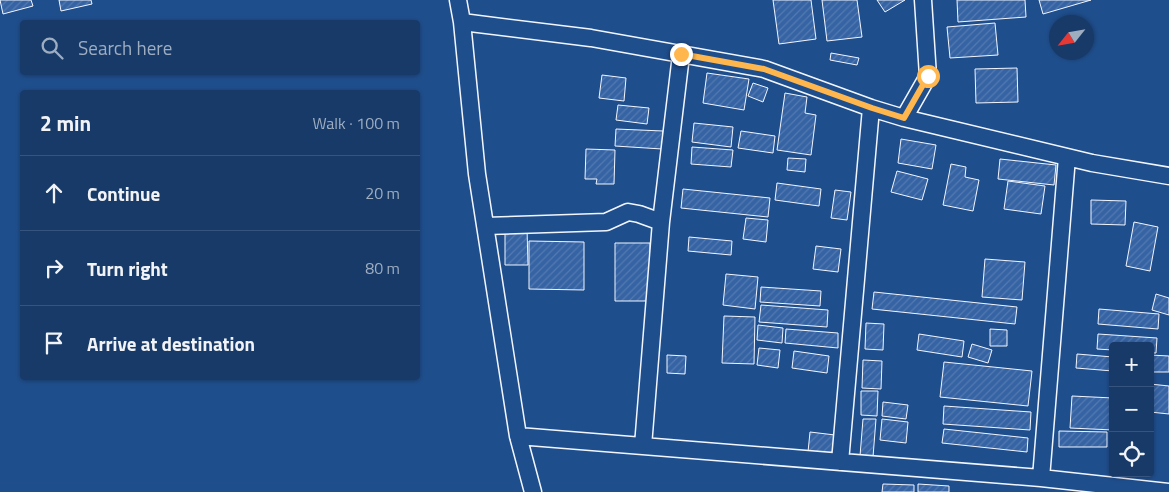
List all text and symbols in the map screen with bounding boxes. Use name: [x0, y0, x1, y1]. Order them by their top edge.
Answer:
north arrow: [1049, 15, 1094, 60]
search box: [20, 20, 420, 75]
text: Search here: [78, 33, 172, 62]
icon: search: [38, 34, 66, 62]
route end: [670, 43, 693, 66]
route start: [917, 65, 940, 88]
text: 2 min: [40, 107, 91, 139]
text: Walk · 100 m: [312, 111, 400, 135]
icon: ahead: [40, 179, 68, 207]
text: Continue: [87, 179, 160, 208]
text: 20 m: [365, 181, 400, 205]
icon: right: [40, 254, 68, 282]
text: Turn right: [87, 254, 168, 283]
text: 80 m: [365, 256, 400, 280]
icon: arrive: [40, 329, 68, 357]
text: Arrive at destination: [87, 329, 255, 358]
map controls: [1109, 342, 1154, 477]
button: +: [1109, 342, 1154, 387]
button: −: [1109, 387, 1154, 432]
button: locate: [1109, 432, 1154, 477]

